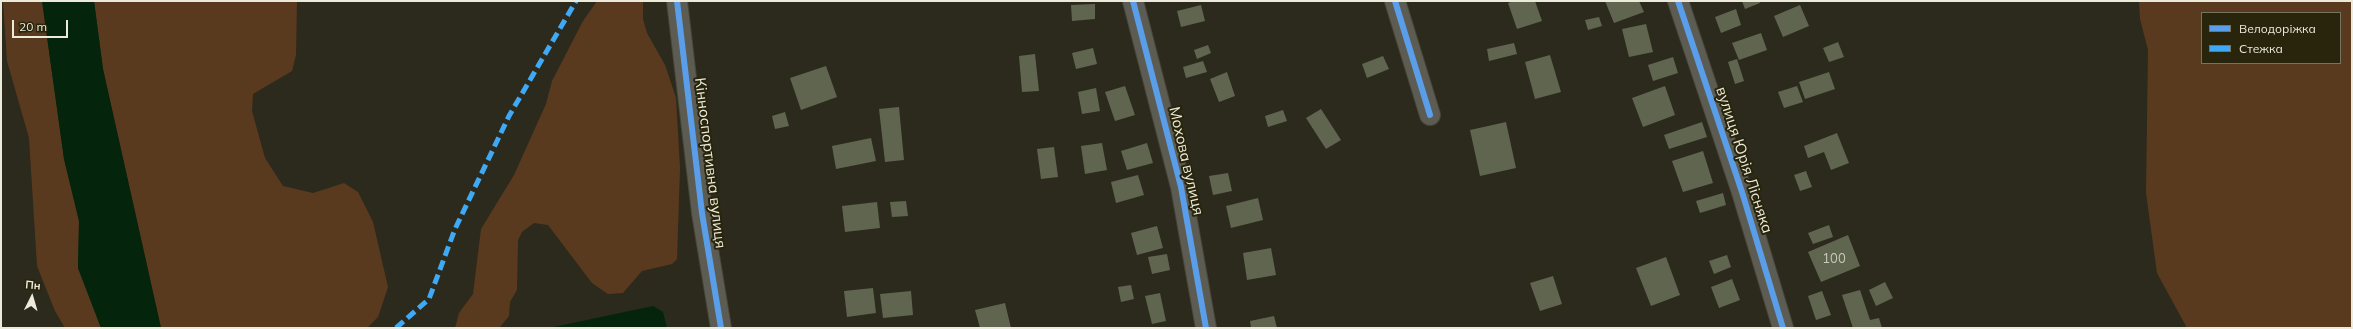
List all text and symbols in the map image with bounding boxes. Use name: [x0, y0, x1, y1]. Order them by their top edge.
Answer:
scale bar: [14, 12, 70, 38]
legend: [2201, 12, 2341, 64]
text: 20 m: [19, 19, 47, 34]
text: Велодоріжка: [2239, 21, 2316, 36]
text: Стежка: [2239, 41, 2283, 56]
street label: Кінноспортивна вулиця: [691, 77, 729, 249]
street label: вулиця Юрія Лісняка: [1712, 85, 1776, 235]
street label: Мохова вулиця: [1165, 105, 1207, 217]
house number: 100: [1822, 251, 1846, 267]
north arrow: [12, 277, 52, 317]
text: Пн: [25, 277, 41, 293]

